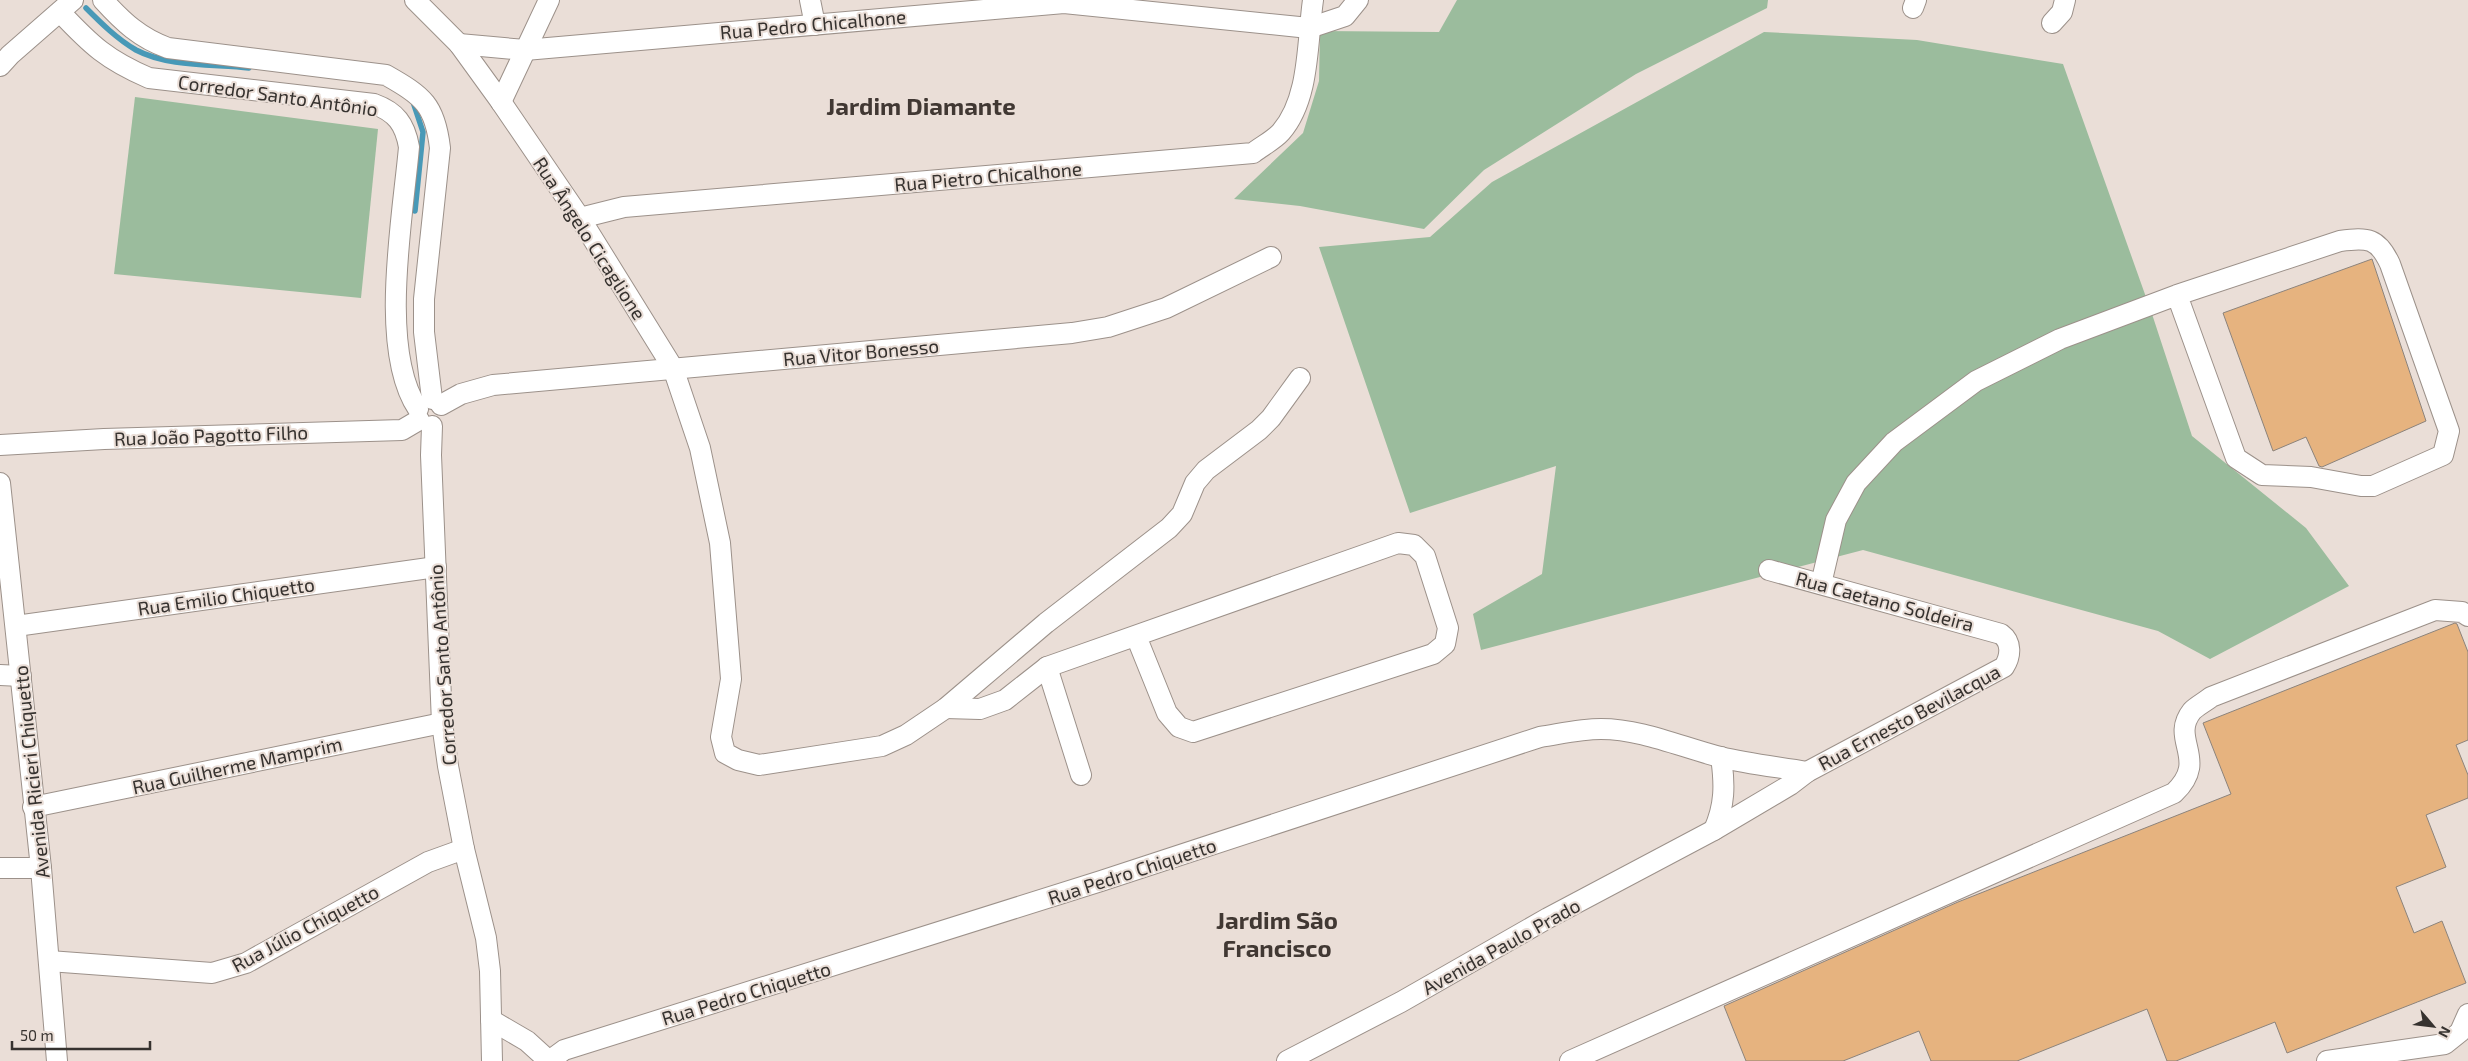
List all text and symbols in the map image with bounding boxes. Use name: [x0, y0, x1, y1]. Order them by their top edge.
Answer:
street label: Rua Pedro Chicalhone: [719, 4, 907, 44]
street label: Corredor Santo Antônio: [177, 70, 379, 120]
district label: Jardim Diamante: [826, 91, 1016, 120]
street label: Rua Ângelo Cicaglione: [529, 152, 651, 324]
street label: Rua Pietro Chicalhone: [893, 156, 1083, 196]
street label: Rua Vitor Bonesso: [782, 334, 940, 370]
street label: Rua João Pagotto Filho: [113, 420, 309, 450]
street label: Corredor Santo Antônio: [424, 564, 460, 766]
street label: Rua Caetano Soldeira: [1793, 566, 1977, 636]
street label: Rua Emilio Chiquetto: [136, 572, 316, 620]
street label: Rua Ernesto Bevilacqua: [1814, 659, 2004, 775]
street label: Avenida Ricieri Chiquetto: [8, 664, 54, 880]
street label: Rua Guilherme Mamprim: [130, 731, 344, 799]
street label: Rua Pedro Chiquetto: [1045, 833, 1219, 909]
street label: Rua Júlio Chiquetto: [228, 880, 382, 976]
street label: Avenida Paulo Prado: [1418, 893, 1584, 999]
district label: Jardim São Francisco: [1216, 905, 1338, 962]
street label: Rua Pedro Chiquetto: [659, 956, 833, 1030]
north arrow: [2408, 1001, 2458, 1051]
scale bar: [12, 1018, 150, 1050]
text: N: [2435, 1024, 2455, 1041]
text: 50 m: [20, 1026, 54, 1044]

